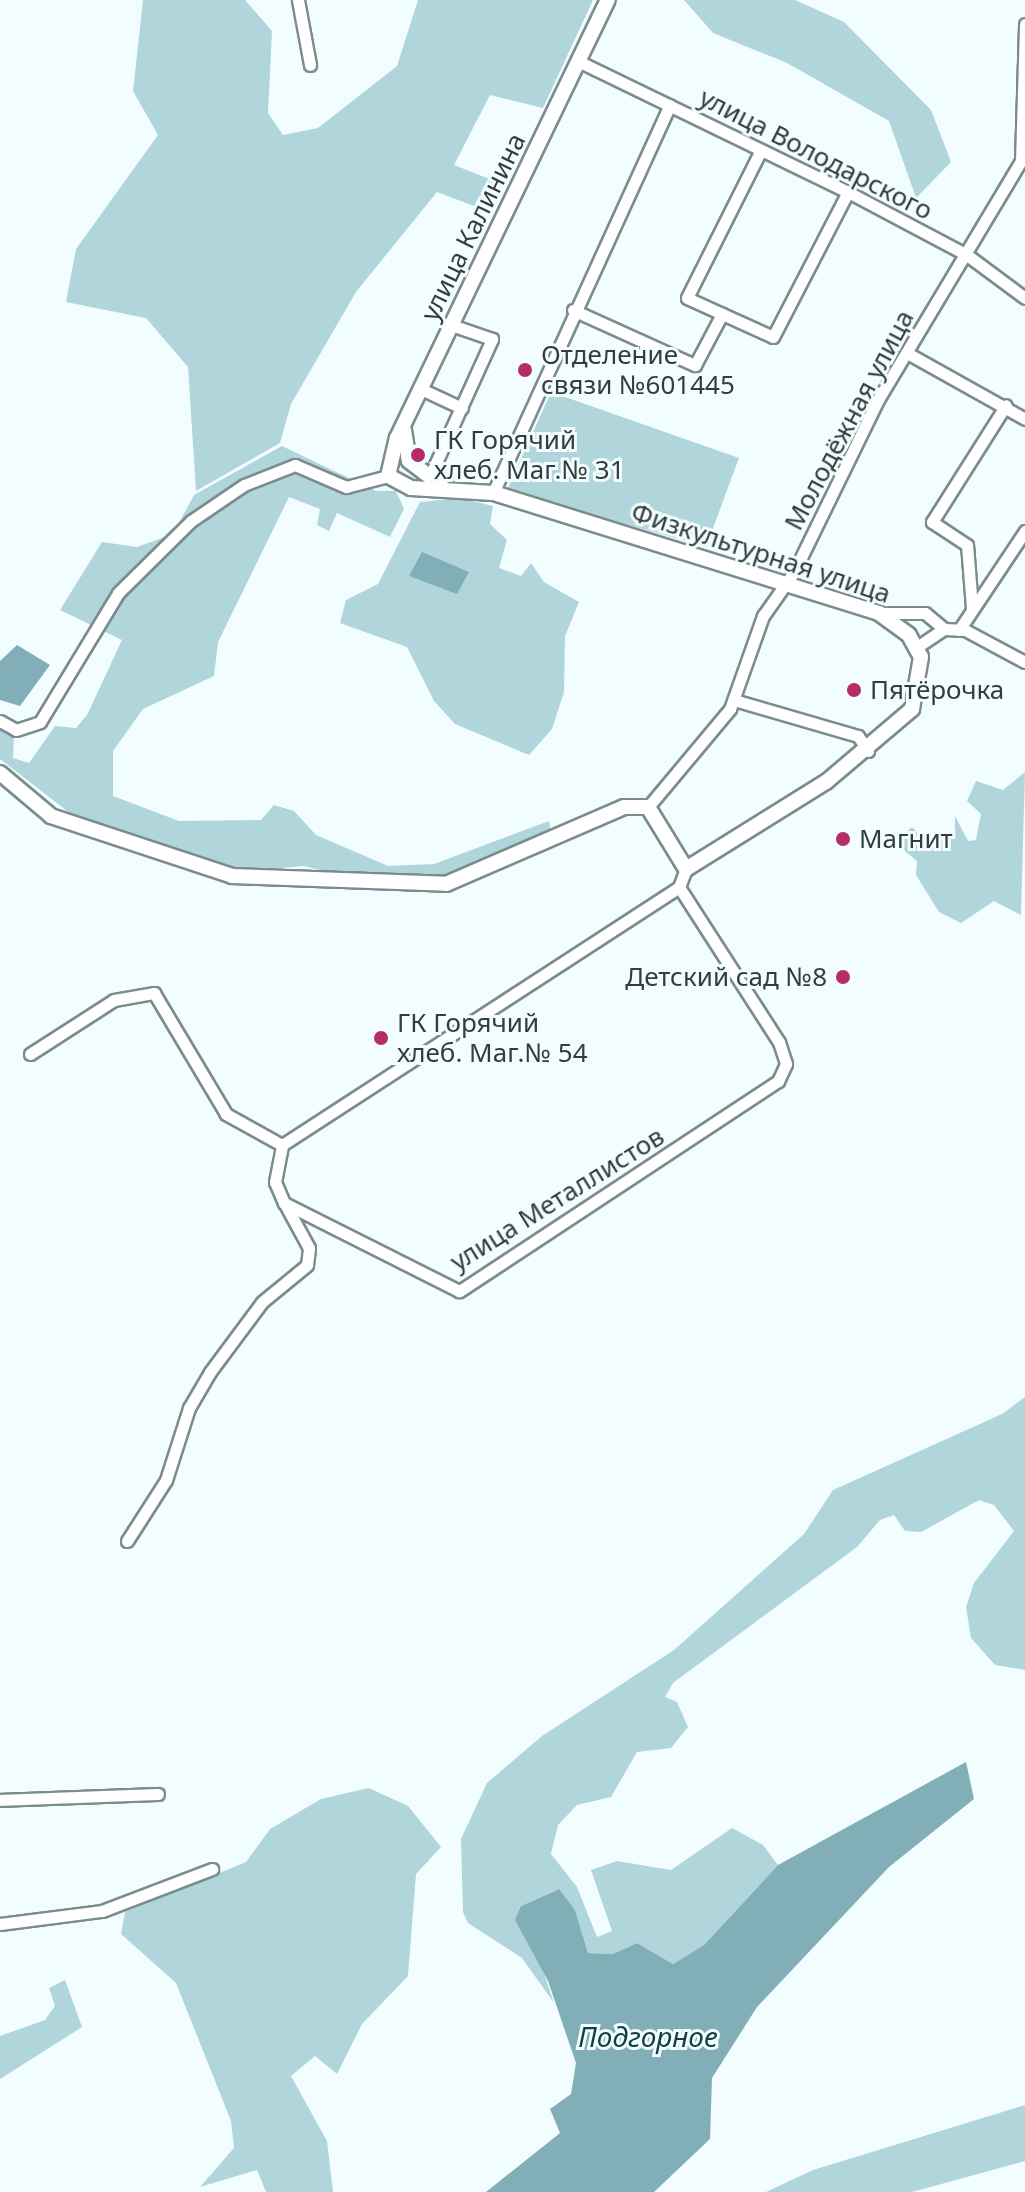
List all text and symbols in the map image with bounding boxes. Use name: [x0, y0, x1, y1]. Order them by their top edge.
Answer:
street label: улица Володарского: [694, 82, 938, 226]
street label: улица Калинина: [414, 128, 532, 326]
street label: Молодёжная улица: [778, 305, 920, 535]
place label: Отделение связи №601445: [541, 339, 735, 400]
marker: Отделение связи №601445: [516, 361, 534, 379]
place label: ГК Горячий хлеб. Маг.№ 31: [434, 424, 625, 486]
marker: ГК Горячий хлеб. Маг.№ 31: [409, 446, 427, 464]
street label: Физкультурная улица: [627, 496, 895, 610]
place label: Пятёрочка: [870, 674, 1004, 706]
marker: Пятёрочка: [845, 681, 863, 699]
place label: Магнит: [859, 823, 953, 855]
marker: Магнит: [834, 830, 852, 848]
place label: Детский сад №8: [625, 961, 827, 993]
marker: Детский сад №8: [834, 968, 852, 986]
place label: ГК Горячий хлеб. Маг.№ 54: [397, 1007, 588, 1068]
marker: ГК Горячий хлеб. Маг.№ 54: [372, 1029, 390, 1047]
street label: улица Металлистов: [444, 1121, 670, 1277]
water label: Подгорное: [578, 2019, 718, 2053]

